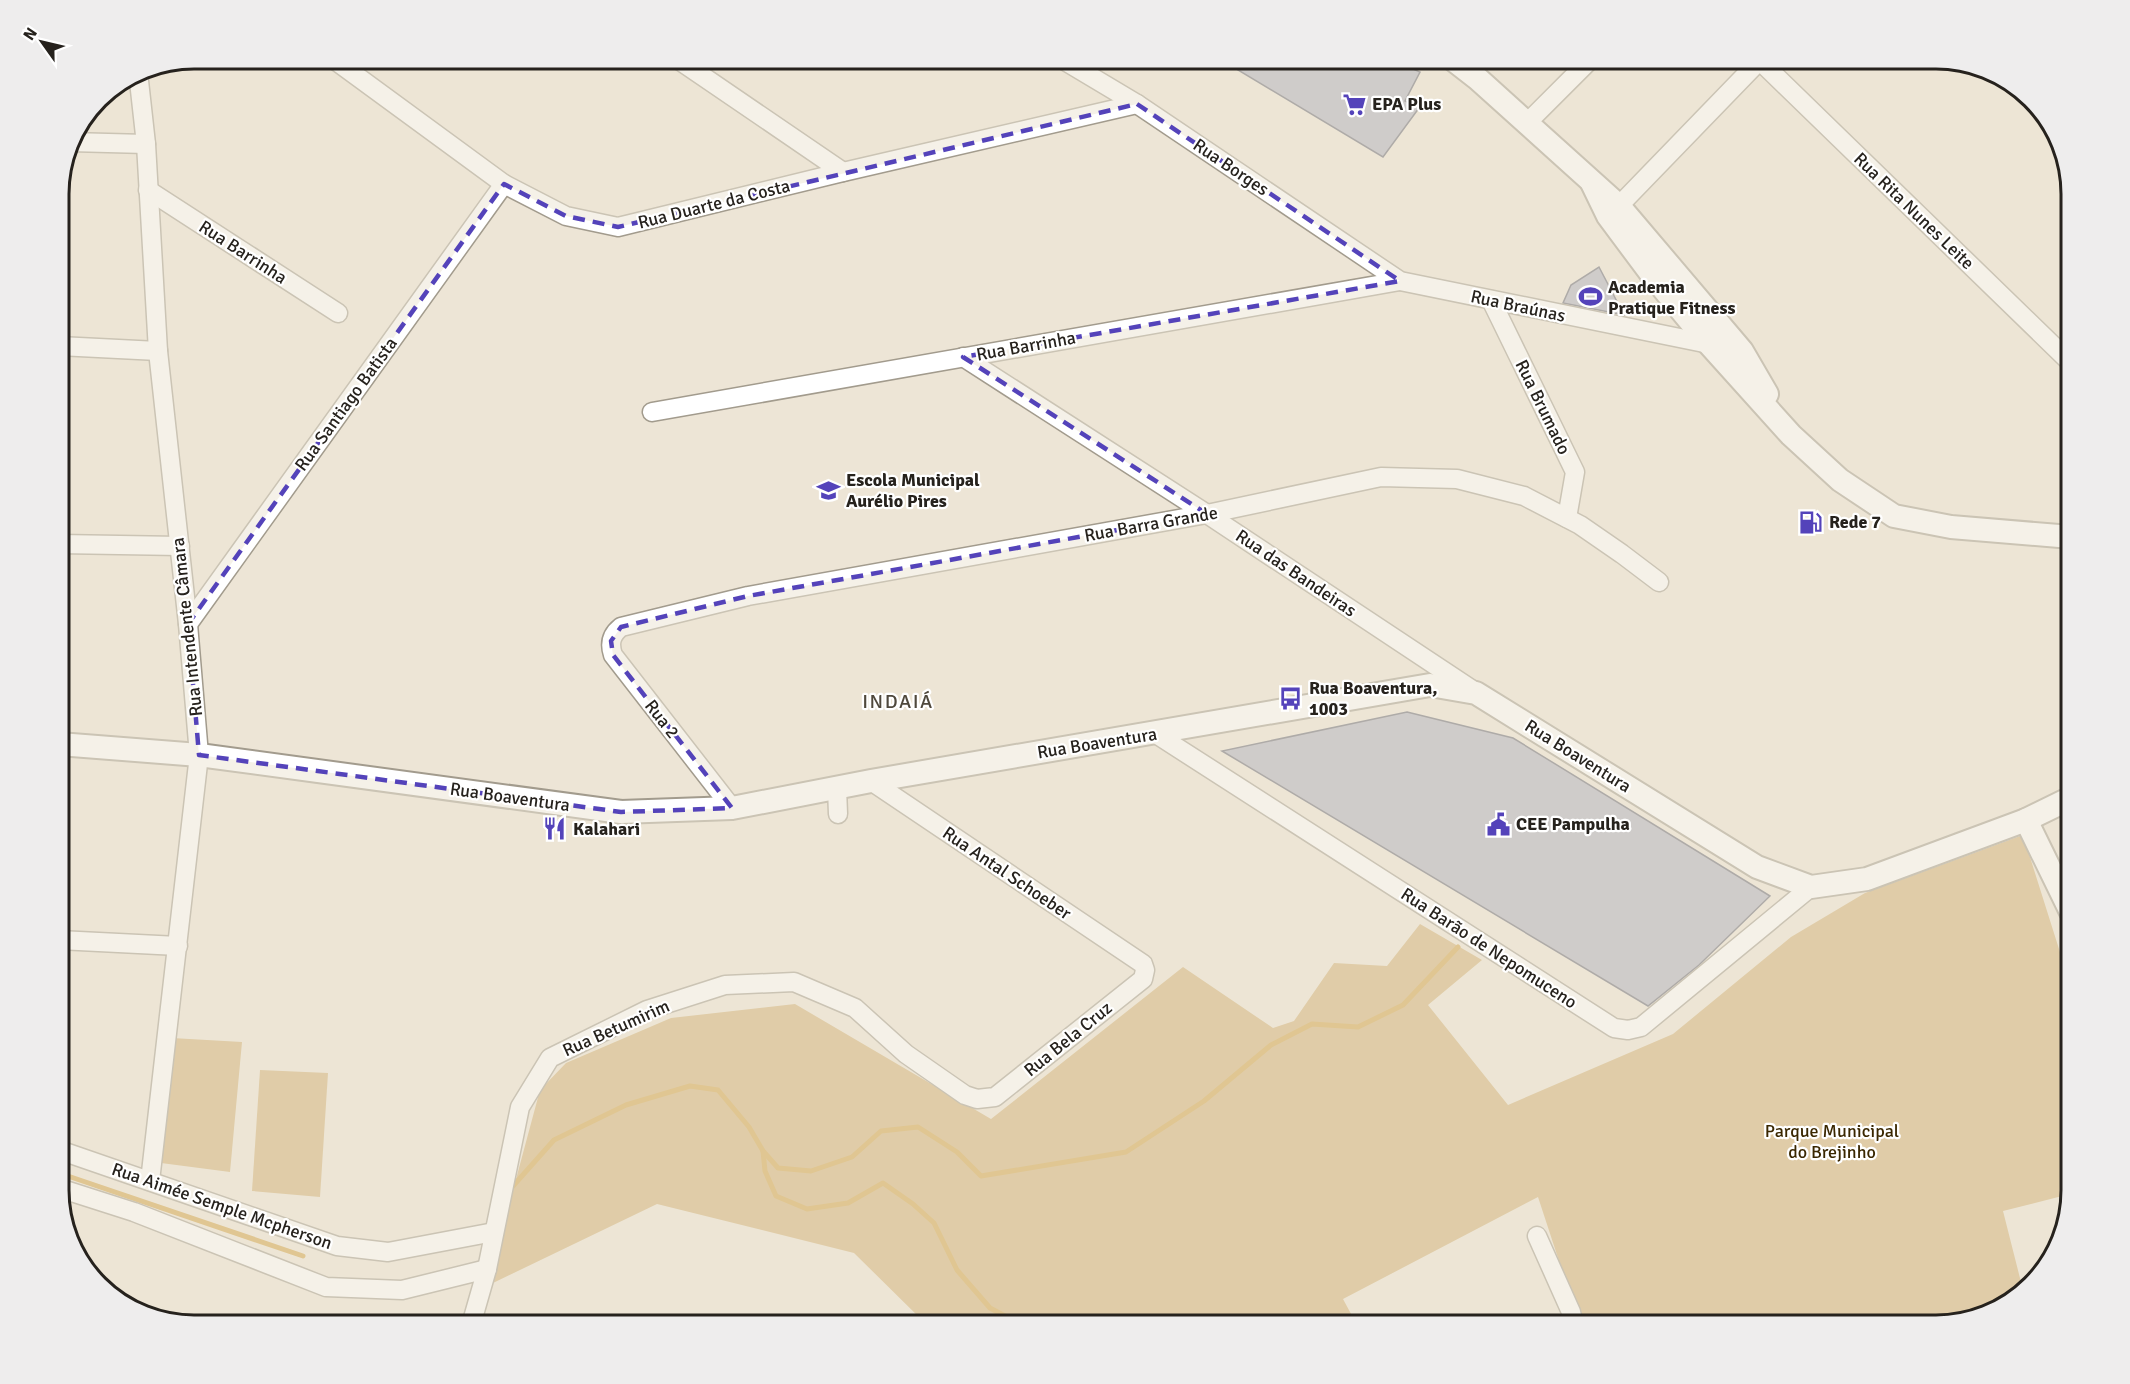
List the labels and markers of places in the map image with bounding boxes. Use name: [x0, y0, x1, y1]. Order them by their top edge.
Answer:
supermarket icon: EPA Plus: [1341, 91, 1367, 117]
place label: EPA Plus: [1372, 93, 1441, 115]
place label: Academia Pratique Fitness: [1608, 276, 1735, 319]
sports icon: Academia Pratique Fitness: [1577, 284, 1603, 310]
place label: Escola Municipal Aurélio Pires: [846, 469, 980, 512]
school or university icon: Escola Municipal Aurélio Pires: [815, 477, 841, 503]
fuel station icon: Rede 7: [1798, 509, 1824, 535]
place label: Rede 7: [1829, 511, 1881, 533]
place label: Rua Boaventura, 1003: [1309, 677, 1438, 720]
bus stop icon: Rua Boaventura, 1003: [1278, 685, 1304, 711]
public building icon: CEE Pampulha: [1485, 811, 1511, 837]
place label: CEE Pampulha: [1516, 813, 1630, 835]
restaurant icon: Kalahari: [542, 816, 568, 842]
place label: Kalahari: [573, 818, 640, 840]

